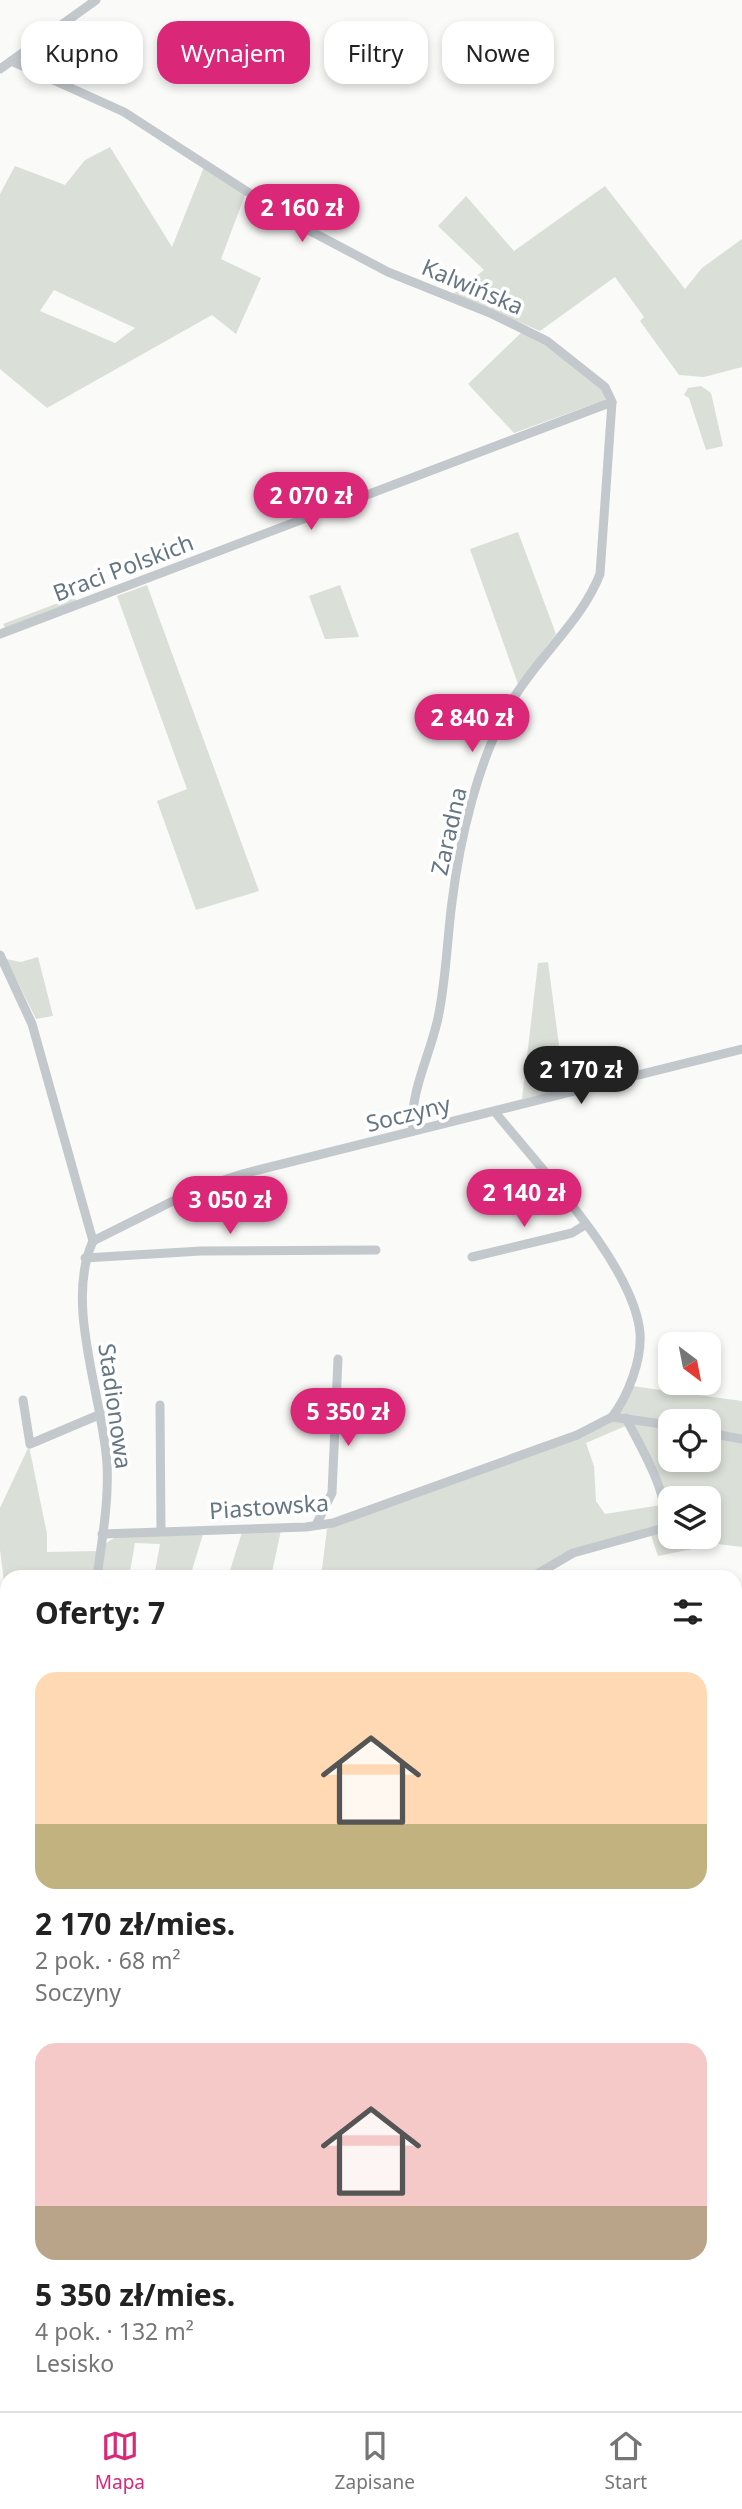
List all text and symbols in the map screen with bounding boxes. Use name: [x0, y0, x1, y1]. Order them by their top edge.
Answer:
chip: Kupno: [21, 21, 143, 84]
chip: Wynajem: [157, 21, 310, 84]
chip: Filtry: [324, 21, 428, 84]
chip: Nowe: [442, 21, 554, 84]
pin: 2 160 zł: [230, 184, 374, 244]
text: 2 160 zł: [261, 191, 343, 223]
street label: Kalwińska: [417, 250, 529, 322]
pin: 2 070 zł: [239, 472, 383, 532]
text: 2 070 zł: [270, 479, 352, 511]
street label: Braci Polskich: [48, 526, 198, 608]
pin: 2 840 zł: [400, 694, 544, 754]
text: 2 840 zł: [431, 701, 513, 733]
street label: Zaradna: [422, 784, 474, 878]
pin: 2 170 zł: [509, 1046, 653, 1106]
text: 2 170 zł: [540, 1053, 622, 1085]
street label: Soczyny: [362, 1087, 454, 1139]
pin: 2 140 zł: [452, 1170, 596, 1229]
pin: 3 050 zł: [158, 1176, 302, 1236]
text: 2 140 zł: [483, 1176, 565, 1208]
text: 3 050 zł: [189, 1183, 271, 1215]
north arrow: [658, 1332, 721, 1395]
map controls: [658, 1332, 721, 1549]
street label: Stadionowa: [91, 1341, 141, 1471]
pin: 5 350 zł: [276, 1388, 420, 1448]
text: 5 350 zł: [307, 1395, 389, 1427]
button: locate: [658, 1409, 721, 1472]
street label: Piastowska: [208, 1486, 330, 1526]
button: layers: [658, 1486, 721, 1549]
text: Oferty: 7: [35, 1592, 165, 1633]
icon: filters: [669, 1593, 707, 1631]
icon: home: [308, 1717, 434, 1843]
text: 2 170 zł/mies.: [35, 1903, 235, 1944]
text: 2 pok. · 68 m²: [35, 1944, 181, 1976]
text: Soczyny: [35, 1976, 121, 2008]
icon: home: [308, 2088, 434, 2214]
text: 5 350 zł/mies.: [35, 2274, 235, 2315]
text: 4 pok. · 132 m²: [35, 2315, 194, 2347]
text: Lesisko: [35, 2347, 114, 2379]
tab: Mapa: [95, 2427, 145, 2495]
tab: Zapisane: [335, 2427, 415, 2495]
tab: Start: [605, 2427, 647, 2495]

